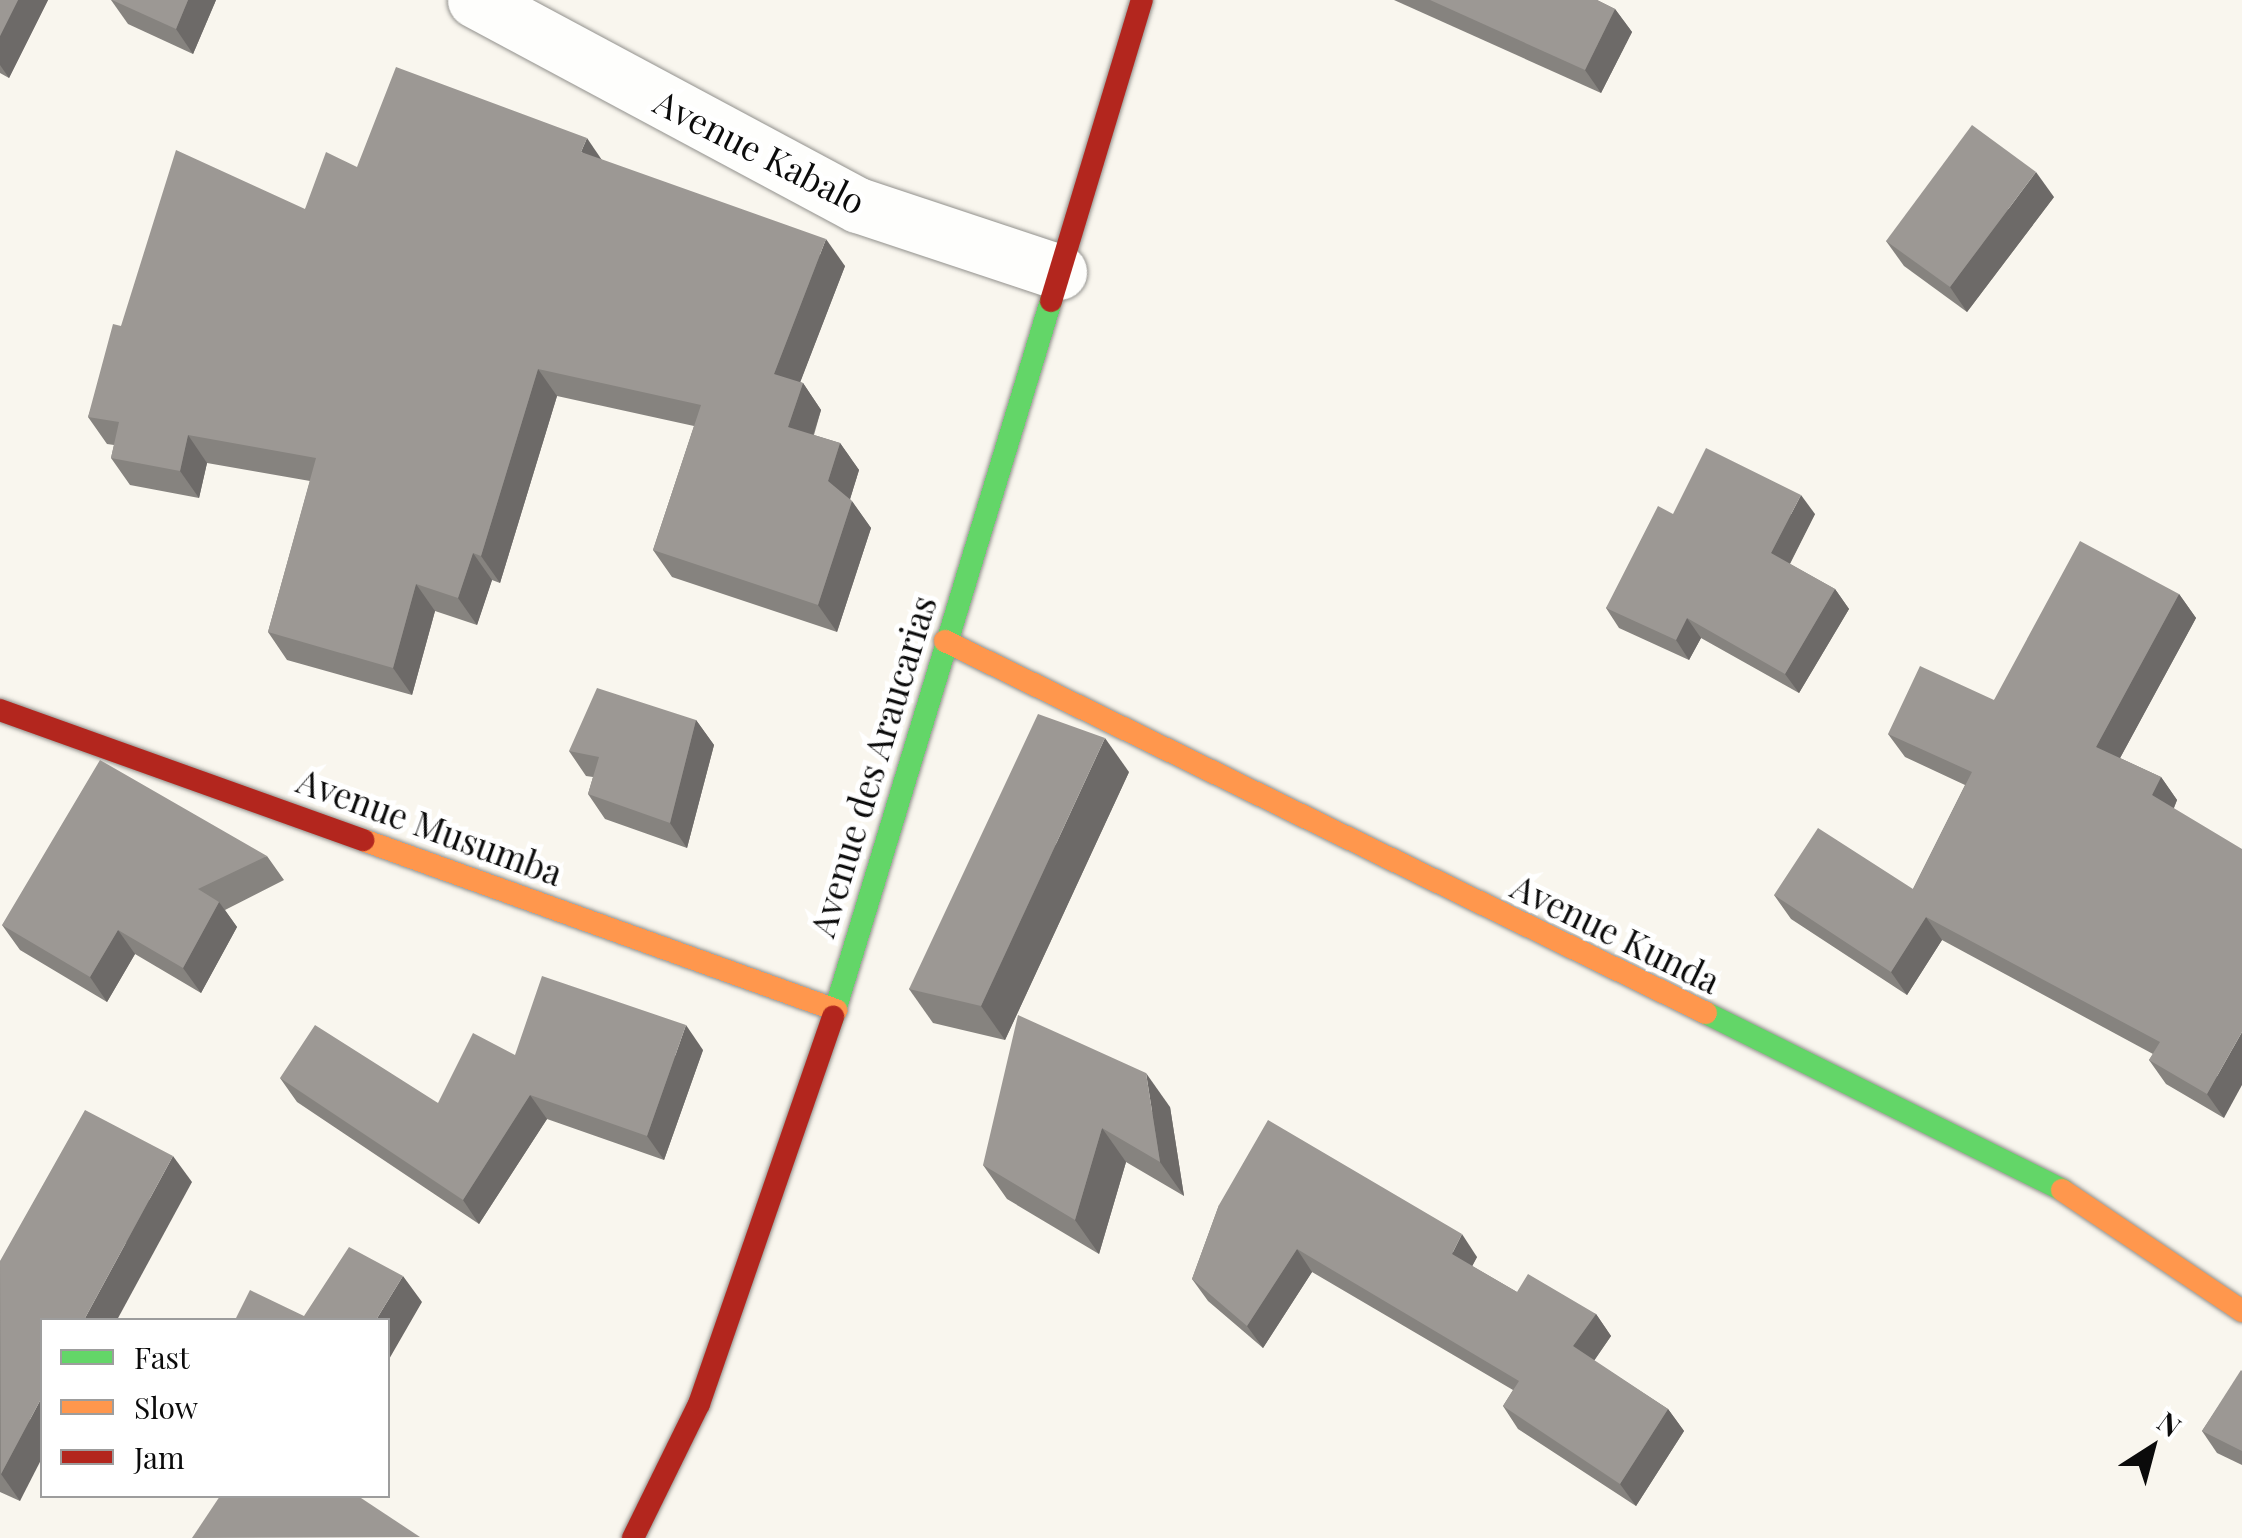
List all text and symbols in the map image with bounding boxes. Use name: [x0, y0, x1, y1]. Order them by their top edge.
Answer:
street label: Avenue Kabalo: [648, 80, 872, 222]
street label: Avenue des Araucarias: [800, 590, 944, 942]
street label: Avenue Musumba: [292, 759, 568, 893]
street label: Avenue Kunda: [1505, 865, 1727, 1001]
legend: [40, 1318, 390, 1498]
text: Fast: [134, 1337, 190, 1377]
text: Slow: [134, 1387, 198, 1427]
north arrow: [2102, 1398, 2202, 1498]
text: N: [2151, 1402, 2189, 1444]
text: Jam: [134, 1437, 185, 1477]

